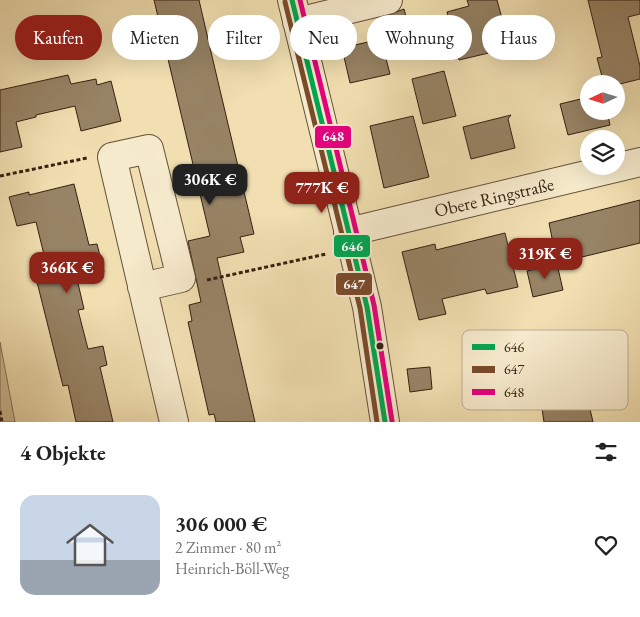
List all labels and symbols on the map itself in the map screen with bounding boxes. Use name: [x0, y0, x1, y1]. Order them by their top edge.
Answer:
north arrow: [580, 75, 625, 120]
line badge: 648: [314, 125, 352, 149]
text: 648: [322, 127, 344, 145]
pin: 306K €: [169, 164, 251, 206]
pin: 777K €: [281, 172, 363, 214]
street label: Obere Ringstraße: [432, 172, 556, 222]
line badge: 646: [333, 234, 371, 258]
text: 646: [341, 237, 364, 255]
pin: 319K €: [504, 238, 586, 280]
pin: 366K €: [26, 252, 108, 294]
line badge: 647: [335, 272, 373, 296]
text: 647: [343, 275, 366, 293]
legend: [462, 330, 628, 410]
text: 646: [504, 338, 524, 356]
unlabelled marker: [375, 341, 385, 351]
text: 647: [504, 360, 524, 378]
text: 648: [504, 383, 524, 401]

